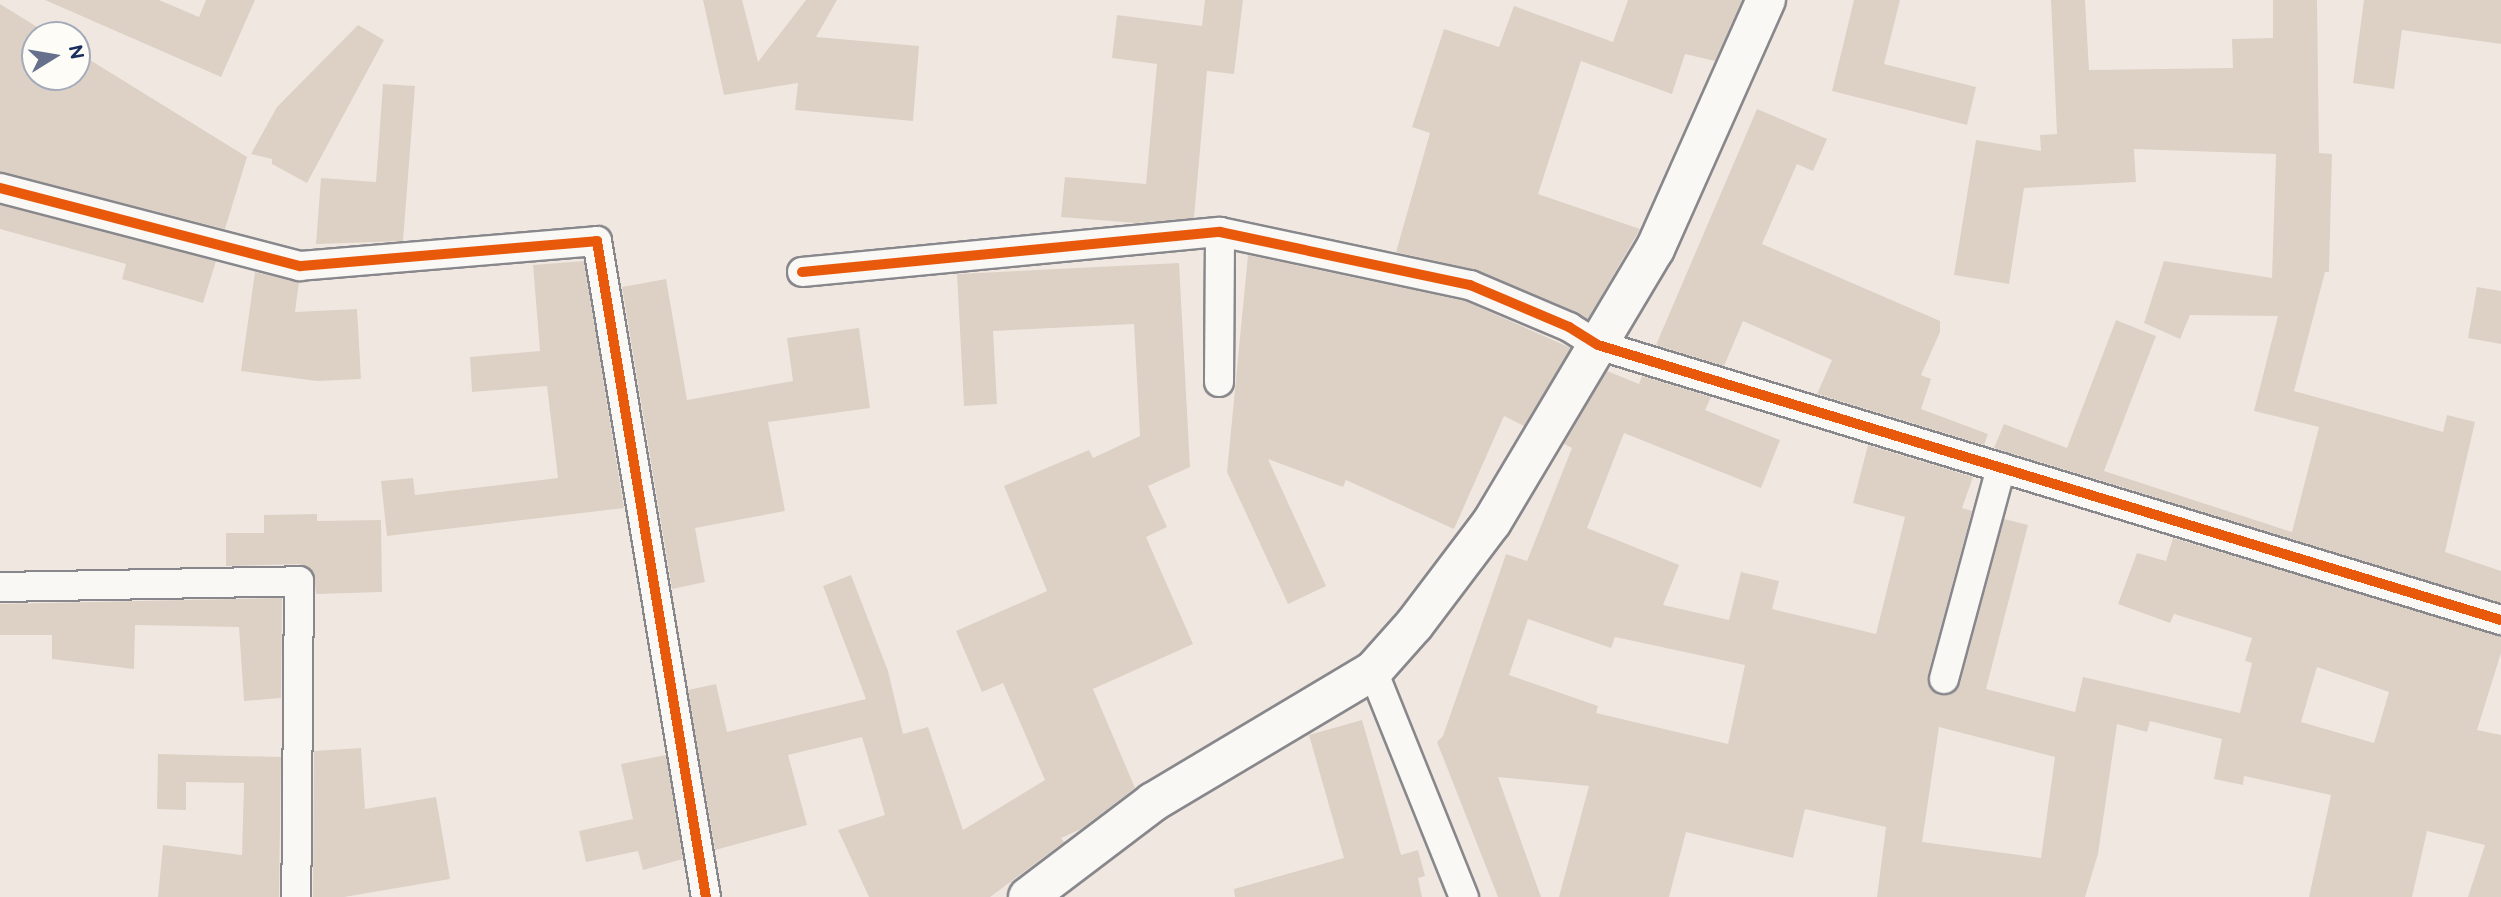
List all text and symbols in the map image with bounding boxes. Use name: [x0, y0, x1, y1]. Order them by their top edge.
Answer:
north arrow: [21, 21, 91, 91]
text: N: [62, 43, 88, 61]

